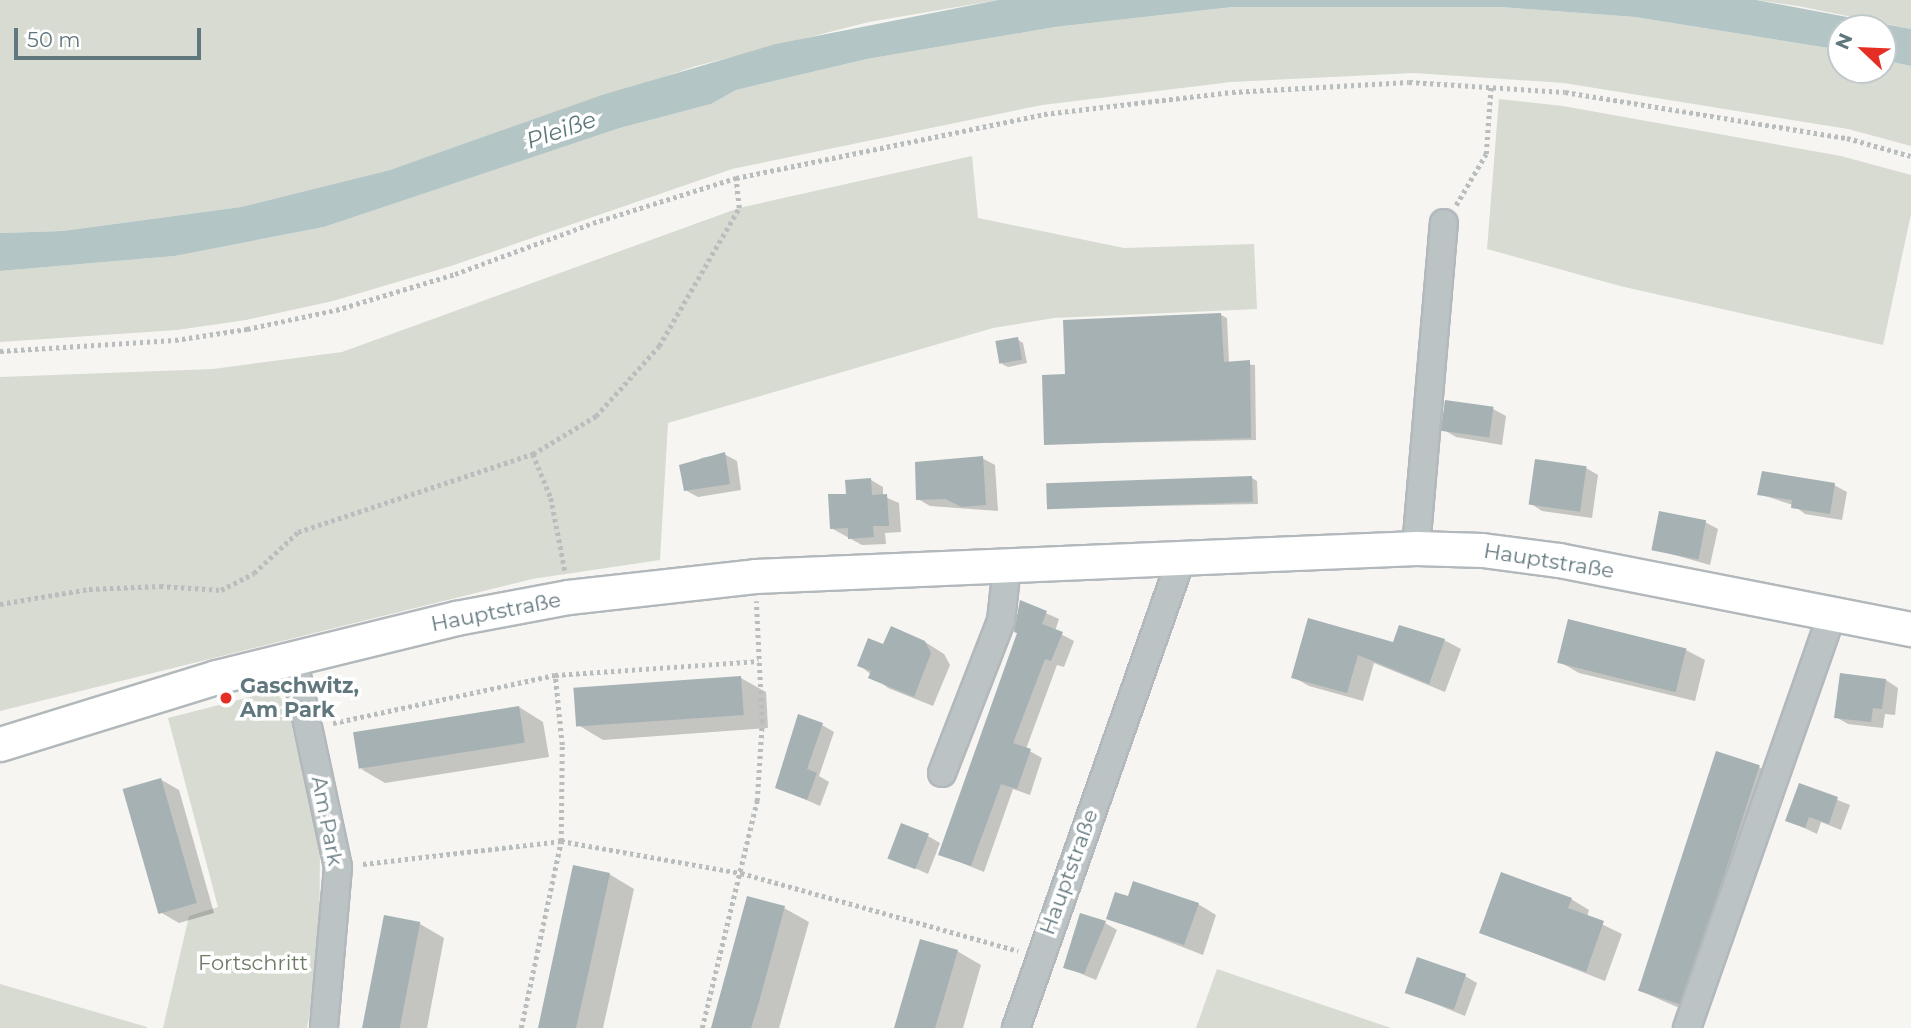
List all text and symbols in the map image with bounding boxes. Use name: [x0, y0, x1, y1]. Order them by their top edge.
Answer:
scale bar: [18, 14, 205, 58]
north arrow: [1827, 14, 1897, 84]
text: 50 m: [27, 27, 81, 52]
text: N: [1830, 30, 1858, 53]
water label: Pleiße: [522, 105, 600, 155]
street label: Hauptstraße: [1482, 538, 1616, 584]
street label: Hauptstraße: [429, 587, 563, 637]
place label: Gaschwitz, Am Park: [240, 673, 359, 723]
marker: Gaschwitz, Am Park: [218, 690, 234, 706]
street label: Am Park: [306, 774, 348, 868]
street label: Hauptstraße: [1035, 806, 1103, 938]
park label: Fortschritt: [198, 950, 308, 976]

